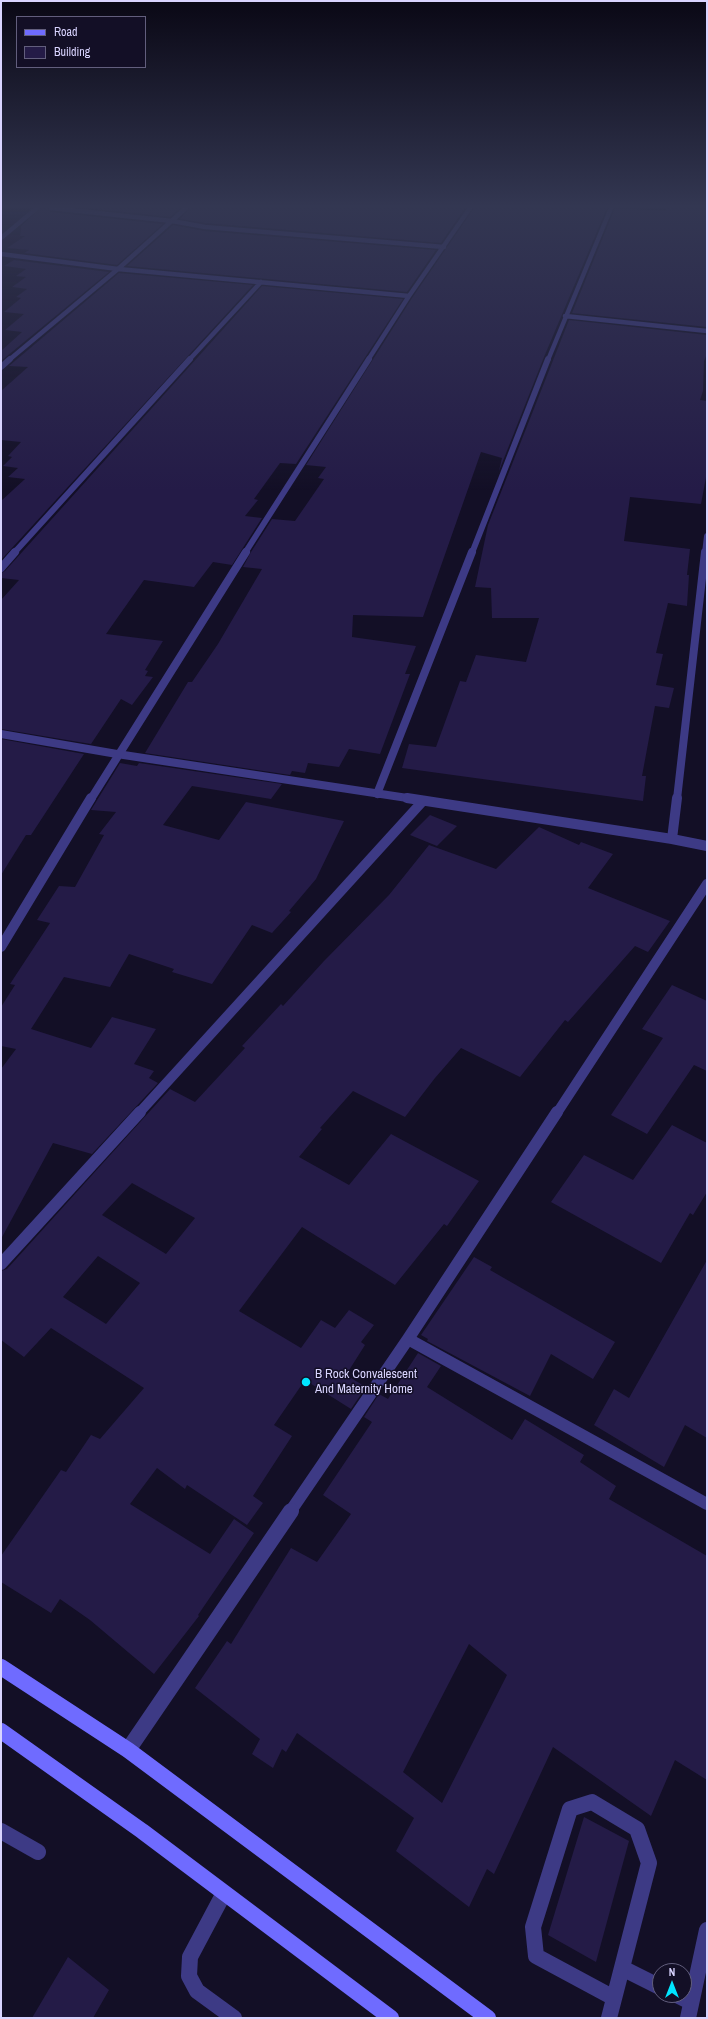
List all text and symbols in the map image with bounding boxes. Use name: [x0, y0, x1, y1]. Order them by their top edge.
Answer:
legend: [16, 16, 146, 68]
text: Road: [54, 24, 78, 40]
text: Building: [54, 44, 90, 60]
place label: B Rock Convalescent And Maternity Home: [315, 1367, 417, 1398]
marker: B Rock Convalescent And Maternity Home: [300, 1376, 312, 1388]
north arrow: [652, 1963, 692, 2003]
text: N: [669, 1965, 675, 1979]

